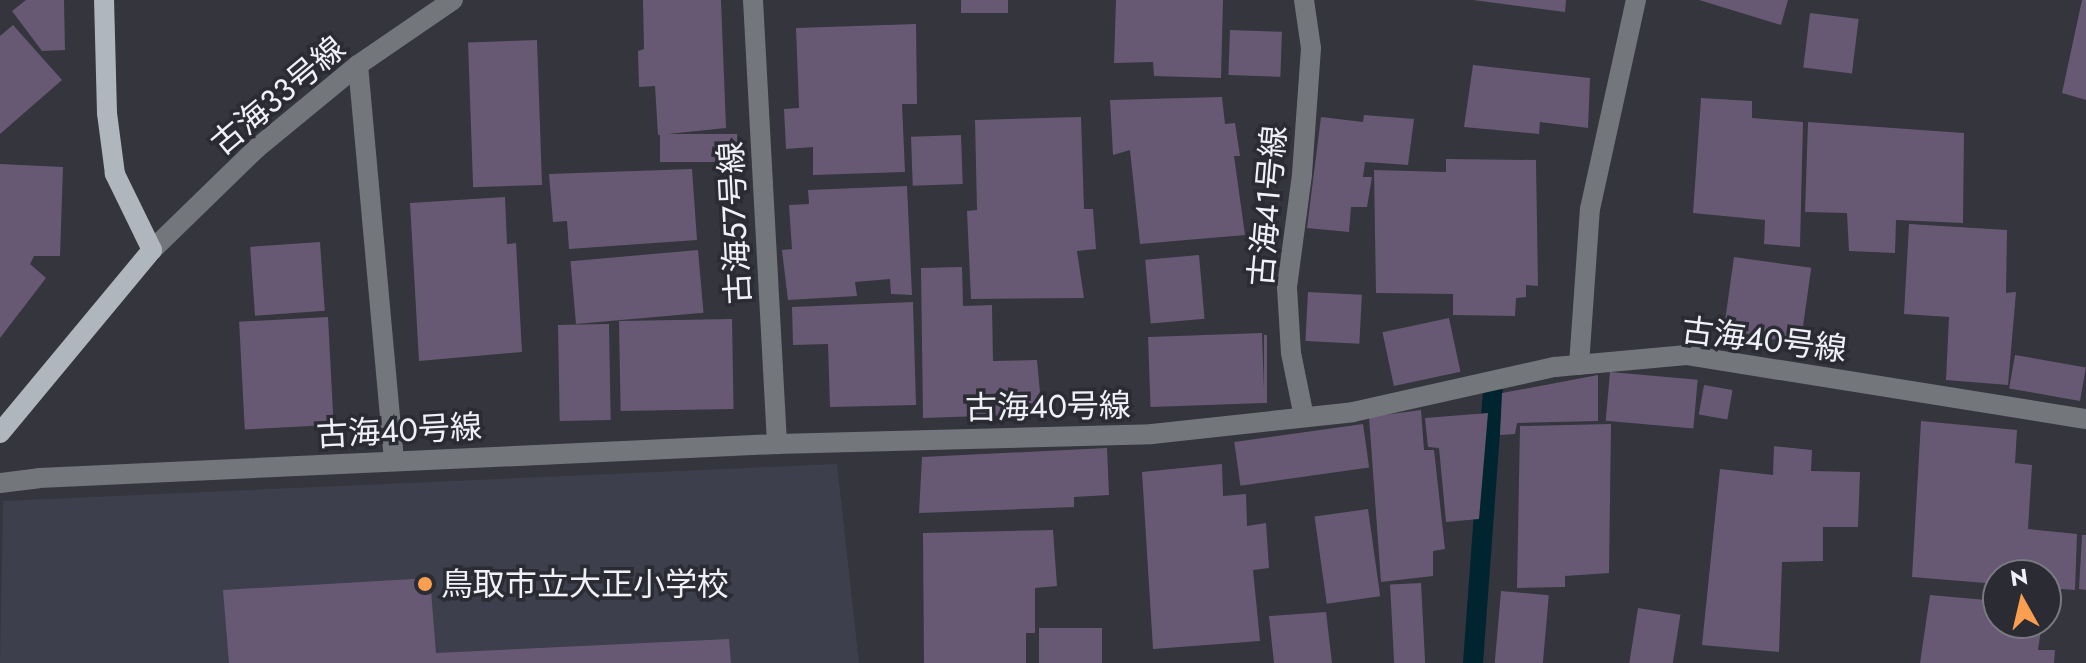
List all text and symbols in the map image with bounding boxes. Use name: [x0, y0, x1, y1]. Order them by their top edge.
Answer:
street label: 古海33号線: [203, 29, 353, 163]
street label: 古海41号線: [1242, 124, 1294, 288]
street label: 古海57号線: [712, 141, 758, 305]
street label: 古海40号線: [1679, 311, 1849, 369]
street label: 古海40号線: [965, 386, 1131, 428]
street label: 古海40号線: [315, 407, 483, 455]
north arrow: [1982, 559, 2062, 639]
text: N: [2008, 560, 2030, 594]
place label: 鳥取市立大正小学校: [441, 565, 729, 603]
marker: 鳥取市立大正小学校: [416, 575, 434, 593]

